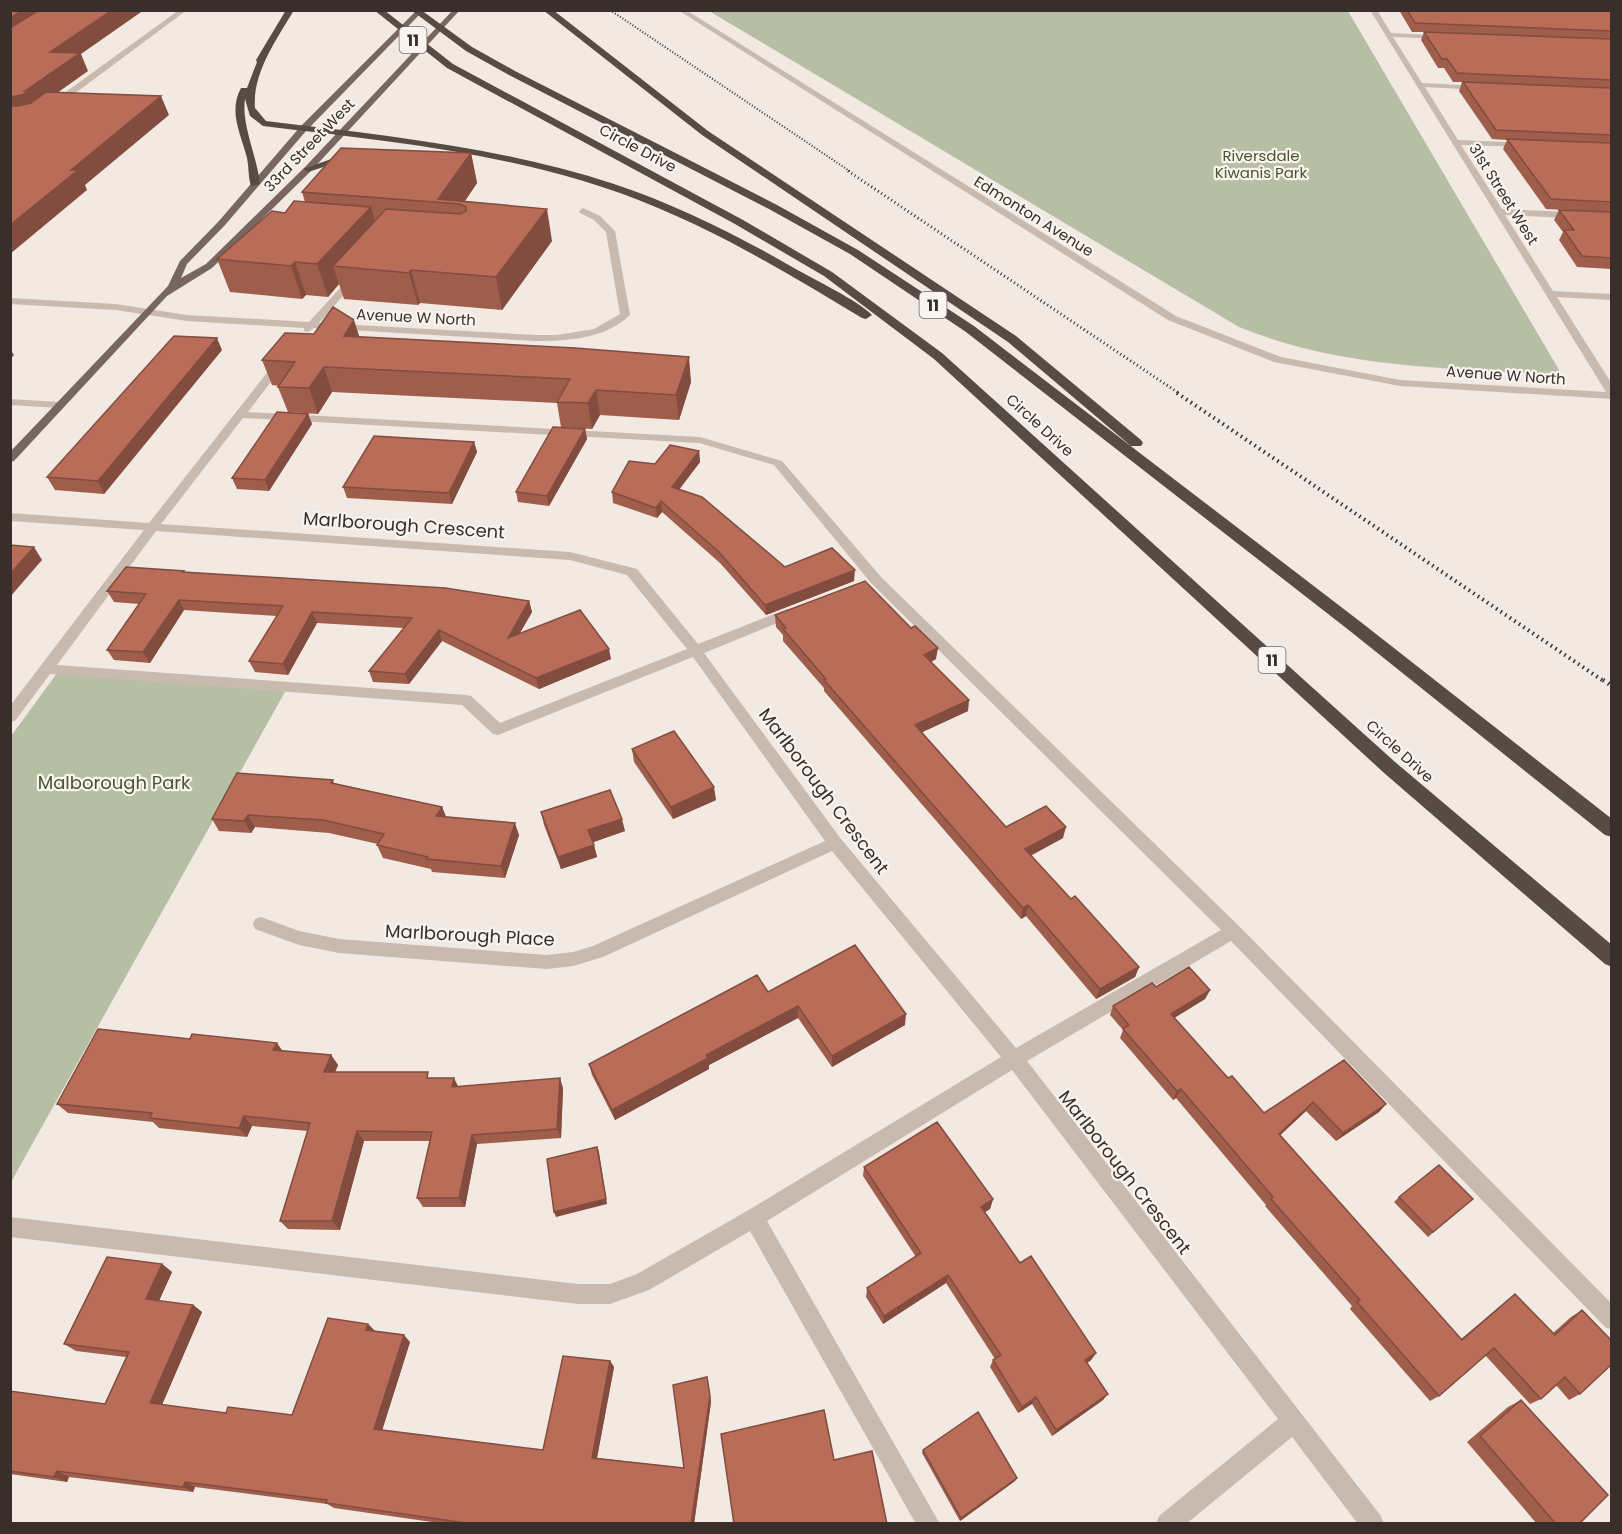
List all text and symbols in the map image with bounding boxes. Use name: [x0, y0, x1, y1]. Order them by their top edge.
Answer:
road number: 11: [400, 27, 426, 53]
street label: 33rd Street West: [259, 94, 359, 196]
street label: Circle Drive: [596, 119, 680, 177]
street label: 31st Street West: [1464, 139, 1544, 249]
park label: Riversdale Kiwanis Park: [1215, 145, 1307, 183]
street label: Edmonton Avenue: [970, 171, 1098, 261]
road number: 11: [920, 292, 946, 318]
street label: Avenue W North: [356, 303, 476, 331]
street label: Avenue W North: [1446, 360, 1566, 390]
street label: Circle Drive: [1002, 389, 1078, 461]
street label: Marlborough Crescent: [302, 505, 506, 545]
road number: 11: [1258, 647, 1286, 673]
street label: Marlborough Crescent: [753, 703, 895, 879]
street label: Circle Drive: [1362, 715, 1438, 787]
park label: Malborough Park: [38, 770, 191, 795]
street label: Marlborough Place: [385, 918, 555, 952]
street label: Marlborough Crescent: [1053, 1085, 1197, 1259]

